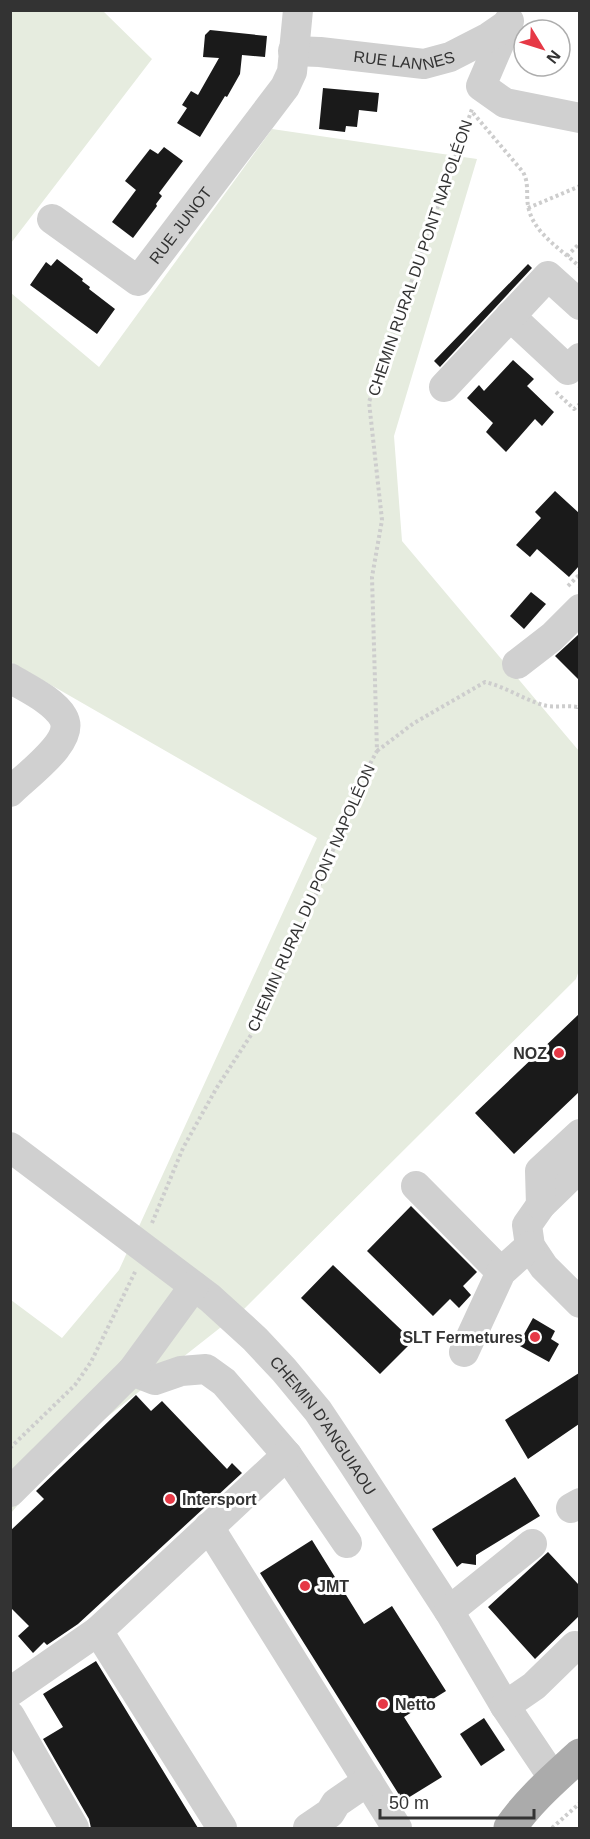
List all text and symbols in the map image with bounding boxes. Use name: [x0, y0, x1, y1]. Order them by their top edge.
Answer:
north arrow: [512, 18, 572, 78]
street label: RUE LANNES: [353, 47, 457, 73]
text: N: [543, 47, 564, 67]
street label: CHEMIN RURAL DU PONT NAPOLÉON: [364, 117, 475, 398]
street label: RUE JUNOT: [146, 183, 215, 267]
street label: CHEMIN RURAL DU PONT NAPOLÉON: [243, 761, 378, 1034]
place label: NOZ: [513, 1045, 547, 1062]
marker: NOZ: [552, 1046, 566, 1060]
place label: SLT Fermetures: [402, 1329, 523, 1346]
marker: SLT Fermetures: [528, 1330, 542, 1344]
street label: CHEMIN D'ANGUIAOU: [267, 1353, 380, 1498]
place label: Intersport: [182, 1491, 257, 1508]
marker: Intersport: [163, 1492, 177, 1506]
place label: JMT: [317, 1578, 349, 1595]
marker: JMT: [298, 1579, 312, 1593]
place label: Netto: [395, 1696, 436, 1713]
marker: Netto: [376, 1697, 390, 1711]
scale bar: [380, 1782, 534, 1820]
text: 50 m: [389, 1793, 429, 1813]

